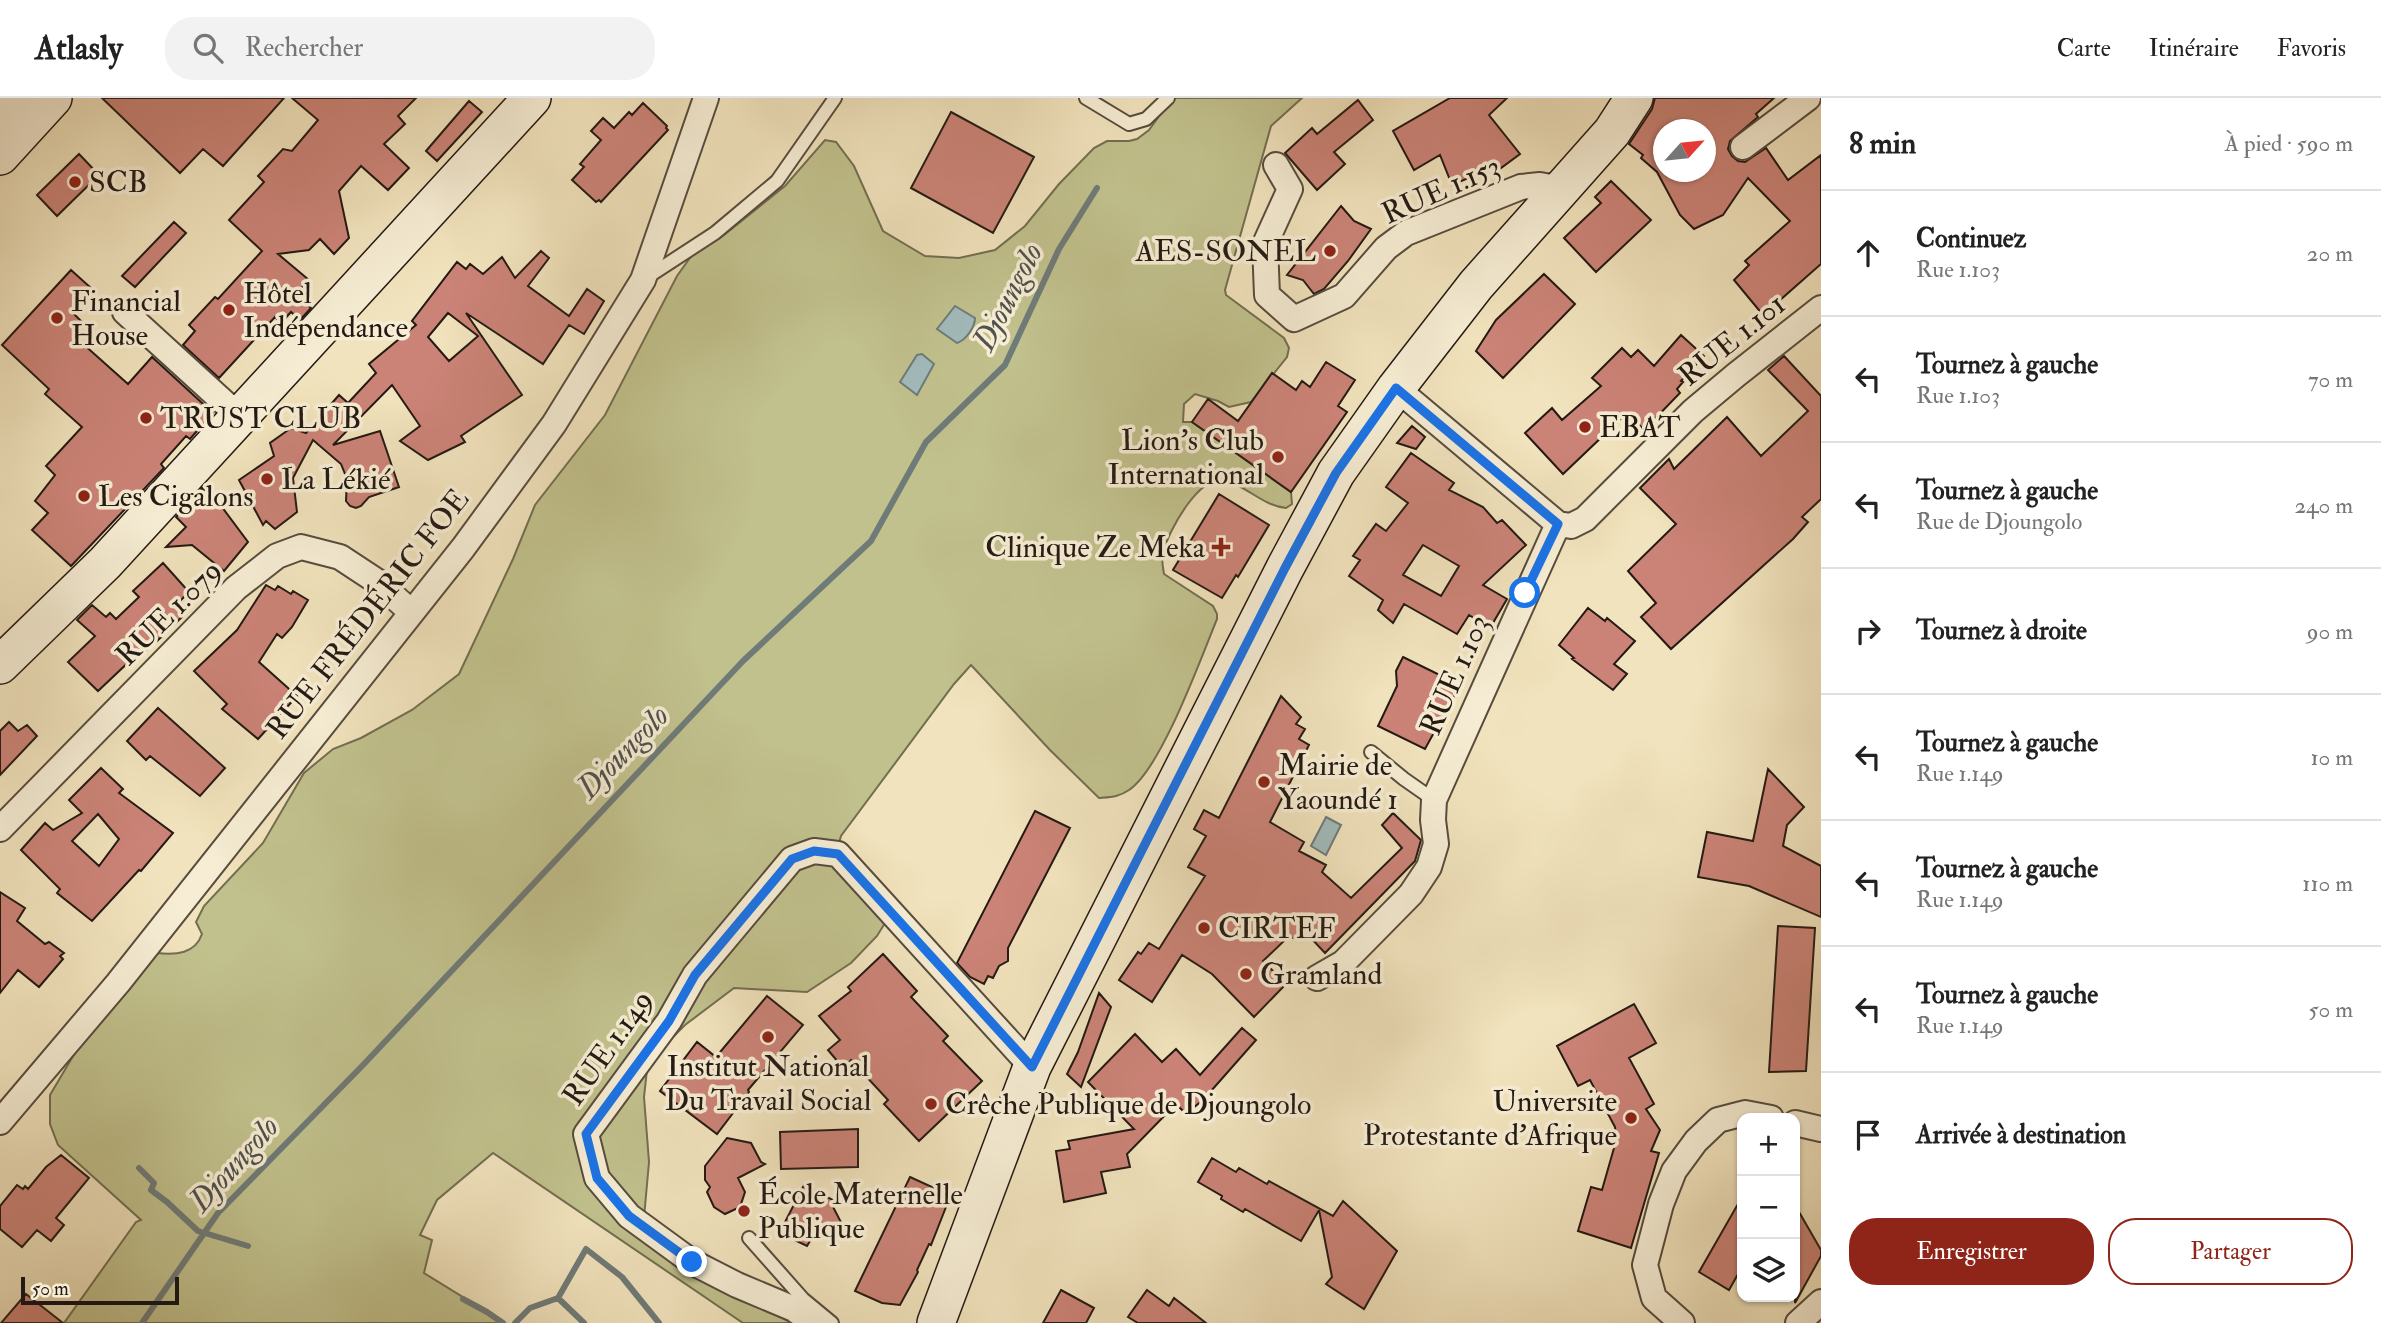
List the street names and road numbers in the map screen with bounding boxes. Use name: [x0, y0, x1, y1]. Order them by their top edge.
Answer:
street label: RUE 1.153: [1376, 148, 1506, 232]
street label: RUE 1.101: [1671, 286, 1793, 394]
street label: RUE FRÉDÉRIC FOE: [258, 481, 477, 747]
street label: RUE 1.079: [108, 552, 230, 674]
street label: RUE 1.103: [1412, 609, 1498, 741]
street label: RUE 1.149: [555, 983, 661, 1113]

